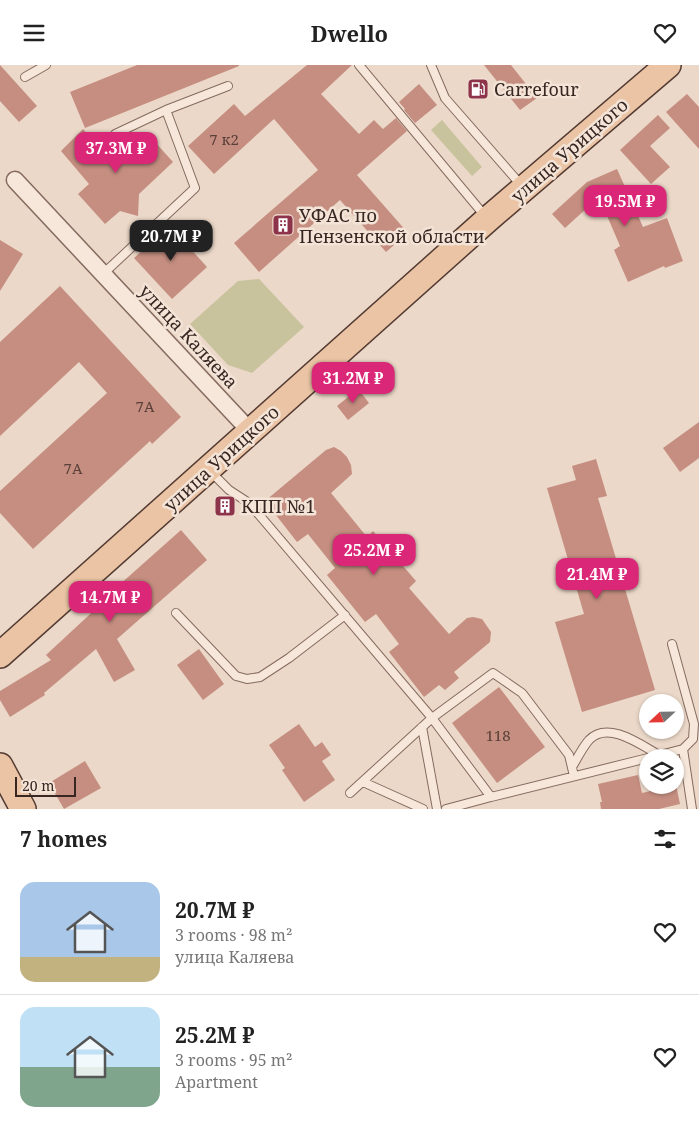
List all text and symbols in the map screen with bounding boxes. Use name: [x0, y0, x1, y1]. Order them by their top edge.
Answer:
text: Dwello: [311, 18, 388, 48]
icon: menu: [20, 19, 48, 47]
icon: heart: [651, 19, 679, 47]
fuel station icon: Carrefour: [466, 77, 490, 101]
place label: Carrefour: [494, 77, 579, 101]
street label: улица Урицкого: [505, 93, 633, 207]
house number: 7 к2: [209, 129, 239, 149]
pin: 37.3M ₽: [70, 131, 162, 174]
text: 37.3M ₽: [86, 137, 146, 159]
pin: 19.5M ₽: [579, 185, 671, 227]
text: 19.5M ₽: [595, 190, 655, 212]
place label: УФАС по Пензенской области: [299, 203, 485, 248]
building icon: УФАС по Пензенской области: [271, 213, 295, 237]
pin: 20.7M ₽: [125, 219, 217, 262]
text: 20.7M ₽: [141, 225, 201, 247]
street label: улица Каляева: [134, 279, 244, 393]
pin: 31.2M ₽: [307, 361, 399, 404]
text: 31.2M ₽: [323, 367, 383, 389]
house number: 7А: [136, 396, 155, 416]
street label: улица Урицкого: [158, 400, 284, 516]
house number: 7А: [64, 458, 83, 478]
building icon: КПП №1: [213, 494, 237, 518]
place label: КПП №1: [241, 494, 315, 518]
pin: 25.2M ₽: [328, 533, 420, 576]
text: 25.2M ₽: [344, 539, 404, 561]
pin: 21.4M ₽: [551, 557, 643, 600]
text: 21.4M ₽: [567, 563, 627, 585]
pin: 14.7M ₽: [64, 581, 156, 623]
text: 14.7M ₽: [80, 586, 140, 608]
north arrow: [639, 694, 684, 739]
map controls: [639, 694, 684, 794]
house number: 118: [485, 725, 511, 745]
button: layers: [639, 749, 684, 794]
scale bar: [15, 774, 76, 797]
text: 20 m: [22, 776, 55, 795]
text: 7 homes: [20, 825, 107, 853]
icon: filters: [651, 825, 679, 853]
text: 20.7M ₽: [175, 896, 255, 924]
icon: home: [60, 902, 120, 962]
icon: heart: [651, 918, 679, 946]
text: 3 rooms · 98 m²: [175, 924, 292, 946]
text: улица Каляева: [175, 946, 294, 968]
text: 25.2M ₽: [175, 1021, 255, 1049]
icon: home: [60, 1027, 120, 1087]
icon: heart: [651, 1043, 679, 1071]
text: 3 rooms · 95 m²: [175, 1049, 292, 1071]
text: Apartment: [175, 1071, 258, 1093]

